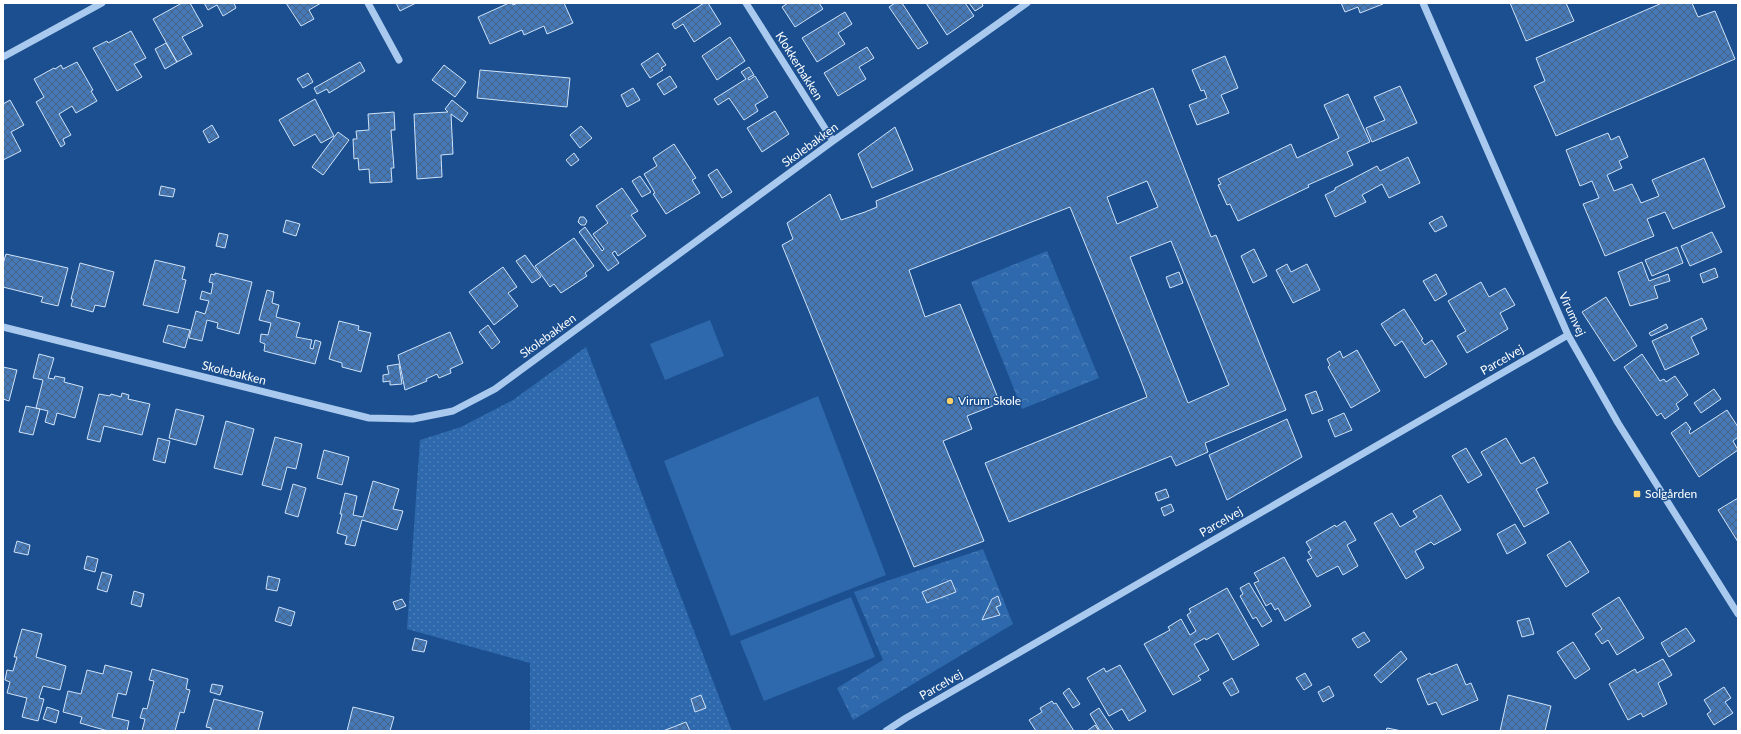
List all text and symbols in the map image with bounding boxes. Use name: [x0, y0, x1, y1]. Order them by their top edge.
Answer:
street label: Klokkerbakken: [772, 29, 826, 103]
street label: Skolebakken: [779, 119, 841, 170]
street label: Virumvej: [1556, 289, 1589, 338]
street label: Skolebakken: [517, 310, 579, 361]
street label: Parcelvej: [1478, 341, 1526, 378]
street label: Skolebakken: [200, 357, 268, 388]
place label: Virum Skole: [958, 393, 1021, 408]
marker: Virum Skole: [945, 396, 955, 406]
place label: Solgården: [1645, 486, 1697, 501]
marker: Solgården: [1632, 489, 1642, 499]
street label: Parcelvej: [1197, 503, 1245, 540]
street label: Parcelvej: [917, 666, 965, 703]

